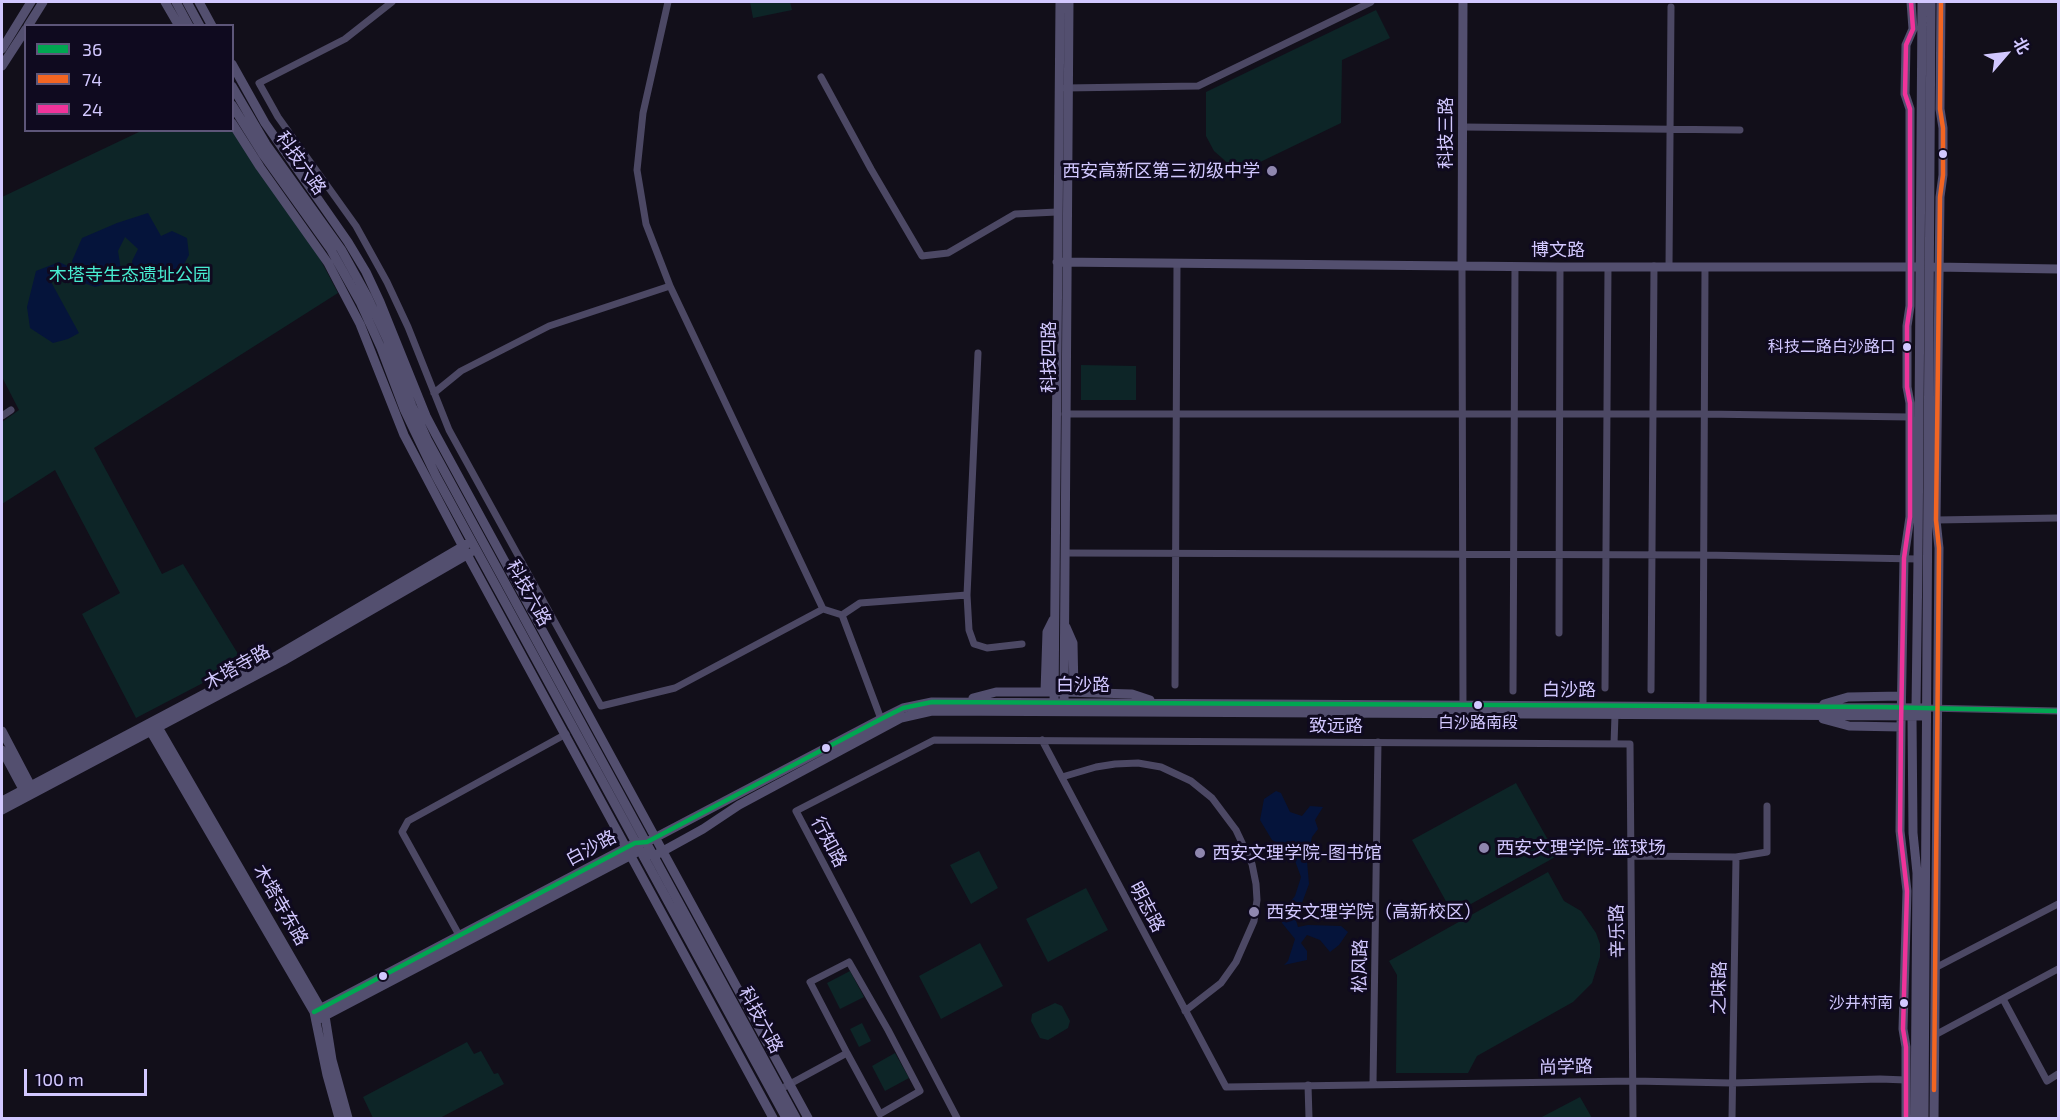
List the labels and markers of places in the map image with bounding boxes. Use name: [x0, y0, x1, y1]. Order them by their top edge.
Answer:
unlabelled marker: [1937, 148, 1949, 160]
place label: 西安高新区第三初级中学: [1062, 160, 1260, 182]
marker: 西安高新区第三初级中学: [1265, 164, 1279, 178]
place label: 科技二路白沙路口: [1768, 337, 1896, 357]
marker: 科技二路白沙路口: [1901, 341, 1913, 353]
marker: 白沙路南段: [1472, 699, 1484, 711]
place label: 白沙路南段: [1438, 713, 1518, 733]
unlabelled marker: [820, 742, 832, 754]
place label: 西安文理学院-篮球场: [1496, 837, 1666, 859]
marker: 西安文理学院-篮球场: [1477, 841, 1491, 855]
place label: 西安文理学院-图书馆: [1212, 842, 1382, 864]
marker: 西安文理学院-图书馆: [1193, 846, 1207, 860]
place label: 西安文理学院（高新校区）: [1266, 901, 1482, 923]
marker: 西安文理学院（高新校区）: [1247, 905, 1261, 919]
unlabelled marker: [377, 970, 389, 982]
place label: 沙井村南: [1829, 993, 1893, 1013]
marker: 沙井村南: [1898, 997, 1910, 1009]

